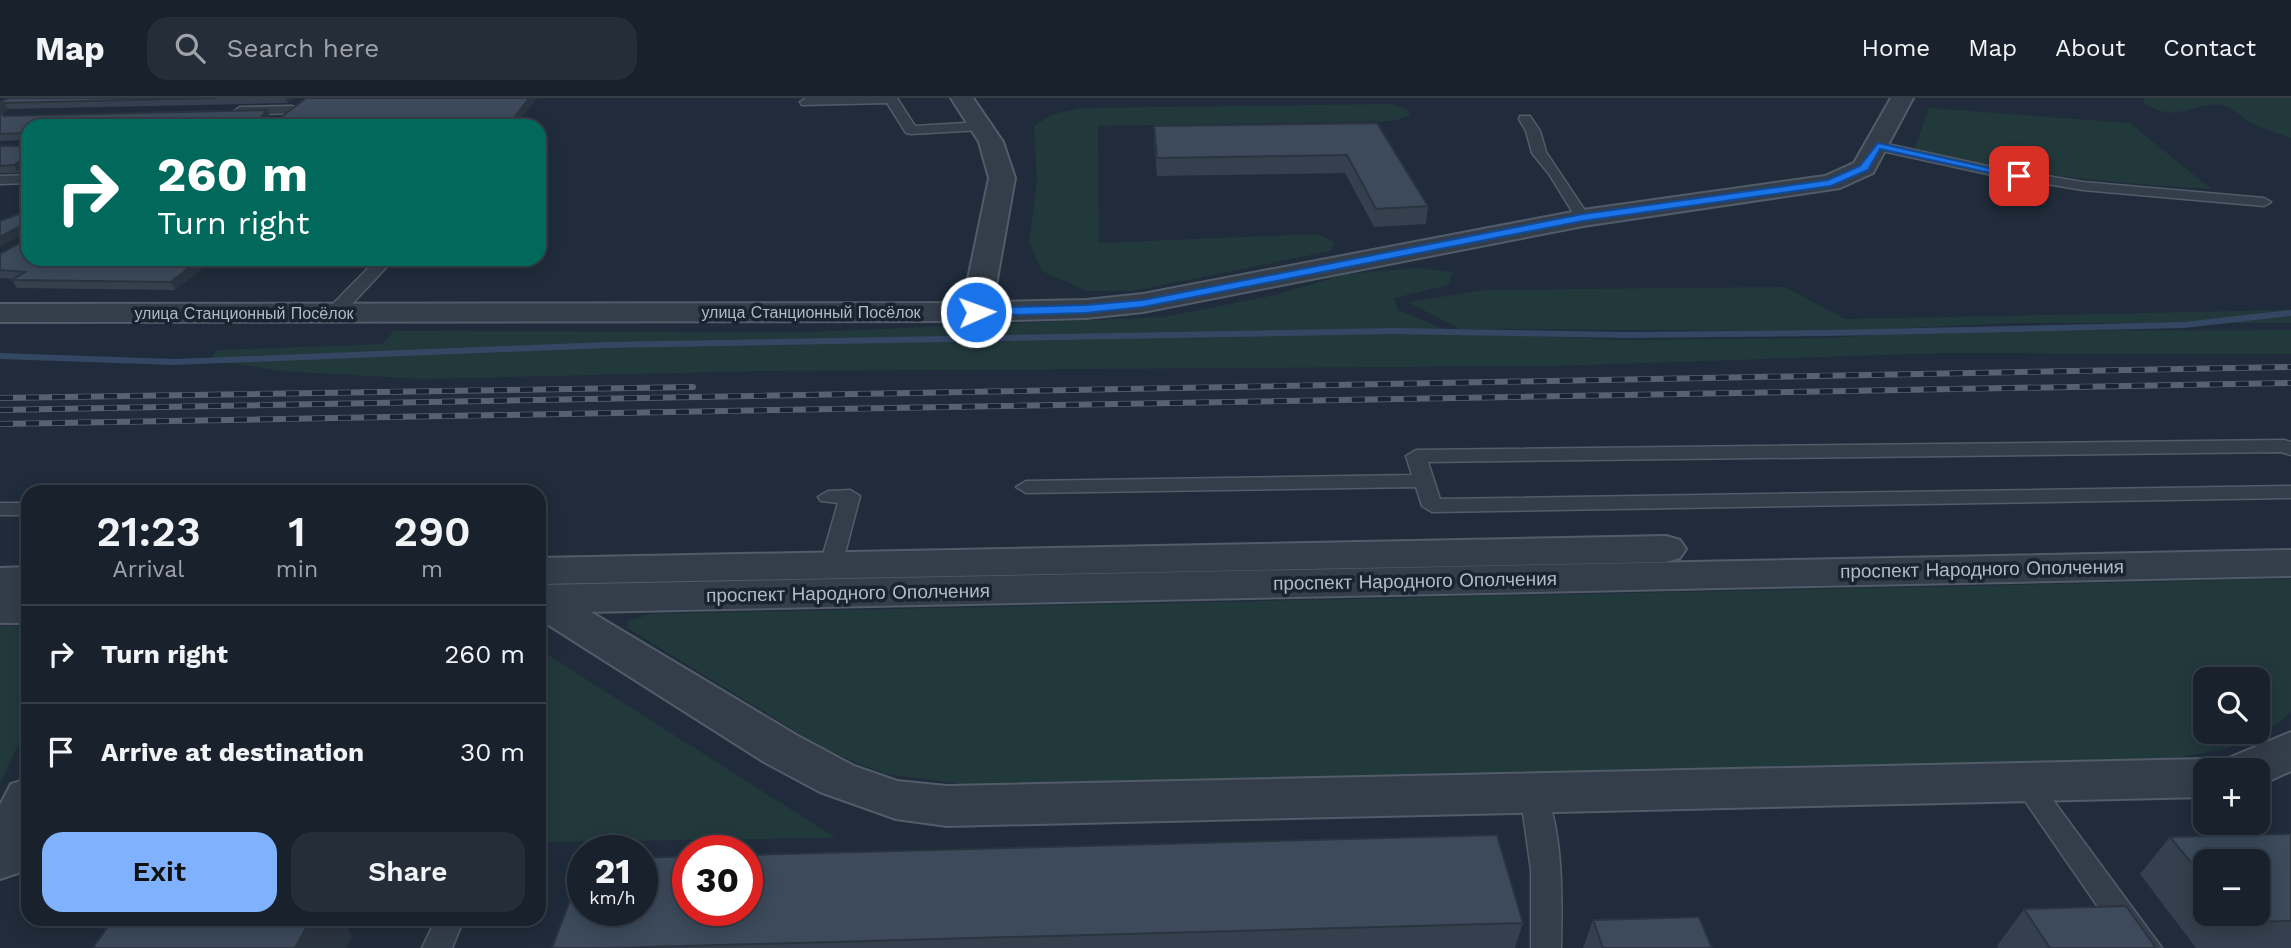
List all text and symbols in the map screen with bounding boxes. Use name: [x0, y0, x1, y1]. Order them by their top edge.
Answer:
search box: [147, 17, 637, 80]
text: Map: [35, 29, 105, 68]
icon: search: [171, 29, 209, 67]
text: Search here: [227, 33, 379, 63]
text: Home: [1862, 34, 1930, 62]
text: Map: [1968, 34, 2017, 62]
text: About: [2055, 34, 2125, 62]
text: Contact: [2163, 34, 2256, 62]
text: 260 m: [157, 145, 308, 203]
pin: [1989, 146, 2049, 206]
icon: right: [42, 147, 133, 238]
icon: arrive: [2000, 157, 2038, 195]
text: Turn right: [157, 204, 309, 242]
position arrow: [939, 275, 1013, 349]
street label: улица Станционный Посёлок: [701, 303, 922, 322]
street label: улица Станционный Посёлок: [134, 304, 355, 323]
text: 21:23: [96, 507, 201, 556]
text: 1: [288, 507, 306, 556]
text: 290: [393, 507, 471, 556]
street label: проспект Народного Ополчения: [1840, 555, 2124, 583]
text: Arrival: [113, 556, 184, 583]
text: min: [276, 556, 318, 583]
text: m: [421, 556, 443, 583]
street label: проспект Народного Ополчения: [1273, 567, 1557, 595]
street label: проспект Народного Ополчения: [706, 579, 990, 607]
icon: right: [42, 635, 80, 673]
text: Turn right: [101, 639, 228, 669]
text: 260 m: [444, 639, 525, 669]
map controls: [2193, 667, 2270, 926]
button: search: [2193, 667, 2270, 744]
icon: arrive: [42, 733, 80, 771]
text: Arrive at destination: [101, 737, 364, 767]
text: 30 m: [460, 737, 525, 767]
button: +: [2193, 758, 2270, 835]
button: Exit: [42, 832, 277, 912]
button: Share: [291, 832, 525, 912]
speed limit sign: 30: [672, 835, 763, 926]
button: −: [2193, 849, 2270, 926]
text: 21: [595, 850, 630, 892]
text: km/h: [589, 887, 636, 908]

